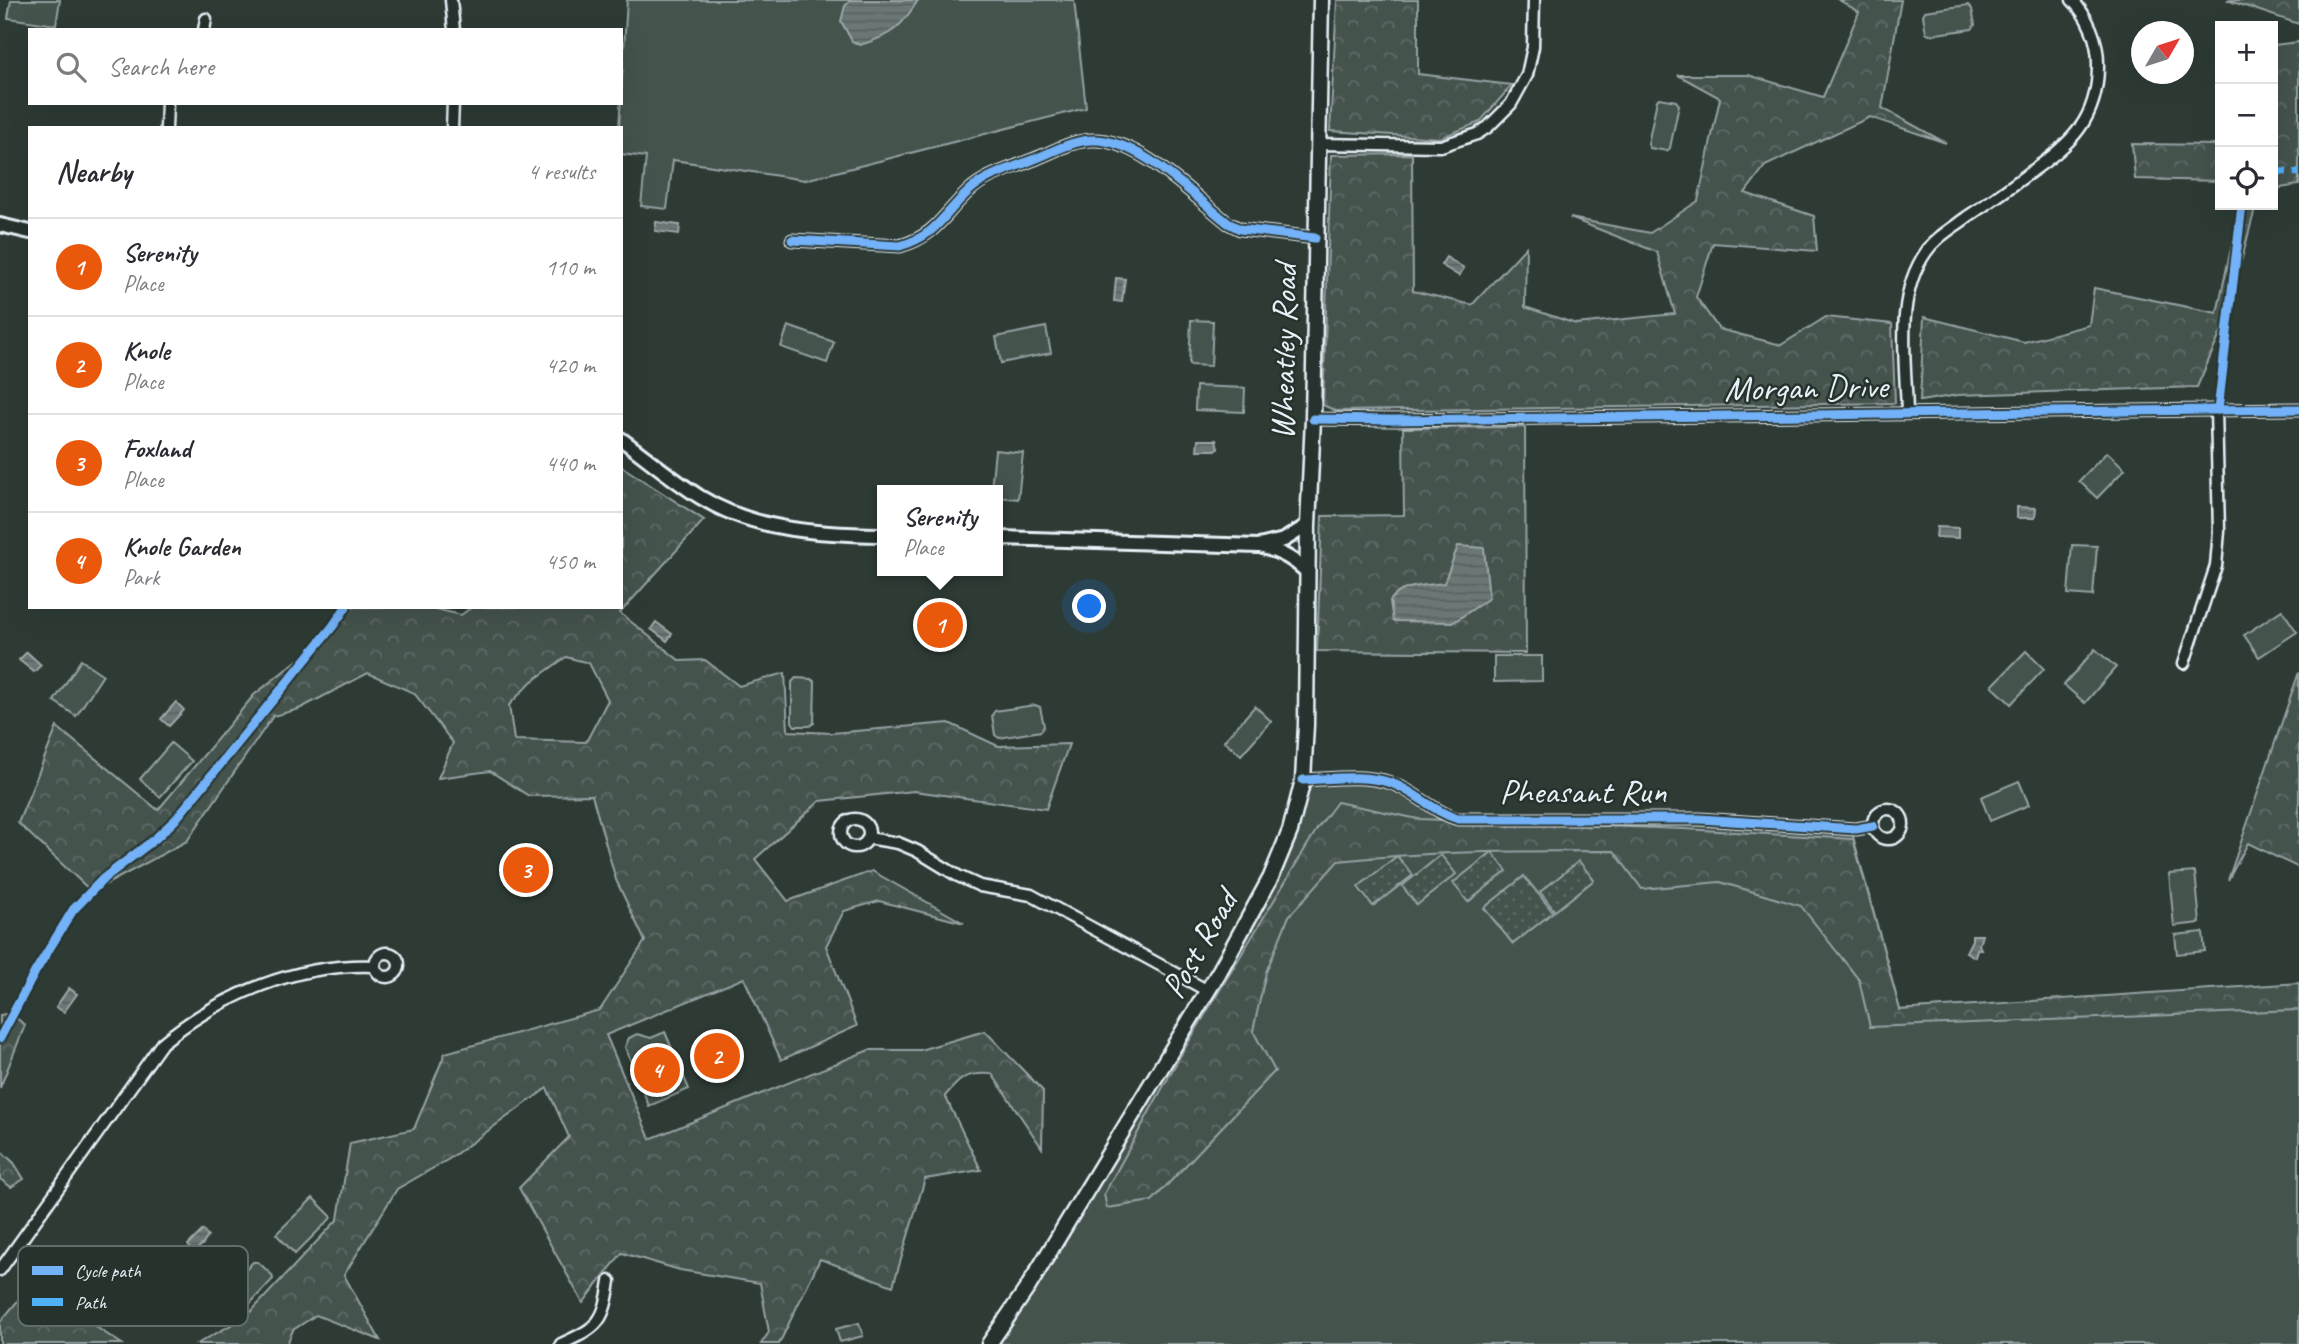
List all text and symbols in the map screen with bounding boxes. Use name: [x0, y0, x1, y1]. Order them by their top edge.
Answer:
north arrow: [2131, 21, 2194, 84]
map controls: [2215, 21, 2278, 210]
button: +: [2215, 21, 2278, 84]
search box: [28, 28, 623, 105]
icon: search: [52, 48, 90, 86]
text: Search here: [108, 50, 214, 83]
button: −: [2215, 84, 2278, 147]
button: locate: [2215, 147, 2278, 210]
text: Nearby: [56, 153, 132, 191]
text: 4 results: [528, 157, 595, 186]
text: Serenity: [123, 236, 197, 269]
text: 1: [74, 253, 84, 282]
text: 110 m: [546, 253, 595, 282]
street label: Wheatley Road: [1259, 259, 1308, 440]
text: Place: [123, 269, 163, 298]
text: Knole: [123, 334, 170, 367]
text: 2: [74, 351, 84, 380]
text: 420 m: [546, 351, 595, 380]
street label: Morgan Drive: [1724, 364, 1891, 411]
text: Place: [123, 367, 163, 396]
text: Foxland: [123, 432, 191, 465]
text: 3: [74, 449, 84, 478]
text: 440 m: [546, 449, 595, 478]
text: Place: [123, 465, 163, 494]
popup: [877, 485, 1003, 576]
text: Serenity: [903, 500, 977, 533]
text: Knole Garden: [123, 530, 241, 563]
text: Place: [903, 533, 944, 562]
text: 4: [74, 547, 84, 576]
text: 450 m: [546, 547, 595, 576]
text: Park: [123, 563, 159, 592]
your location: [1072, 589, 1106, 623]
pin: 1: [917, 599, 963, 651]
street label: Pheasant Run: [1500, 769, 1667, 814]
pin: 3: [503, 844, 549, 896]
street label: Post Road: [1151, 878, 1251, 1006]
pin: 2: [694, 1030, 740, 1082]
pin: 4: [634, 1044, 680, 1096]
legend: [18, 1246, 248, 1326]
text: Cycle path: [75, 1259, 141, 1283]
text: Path: [75, 1291, 108, 1315]

